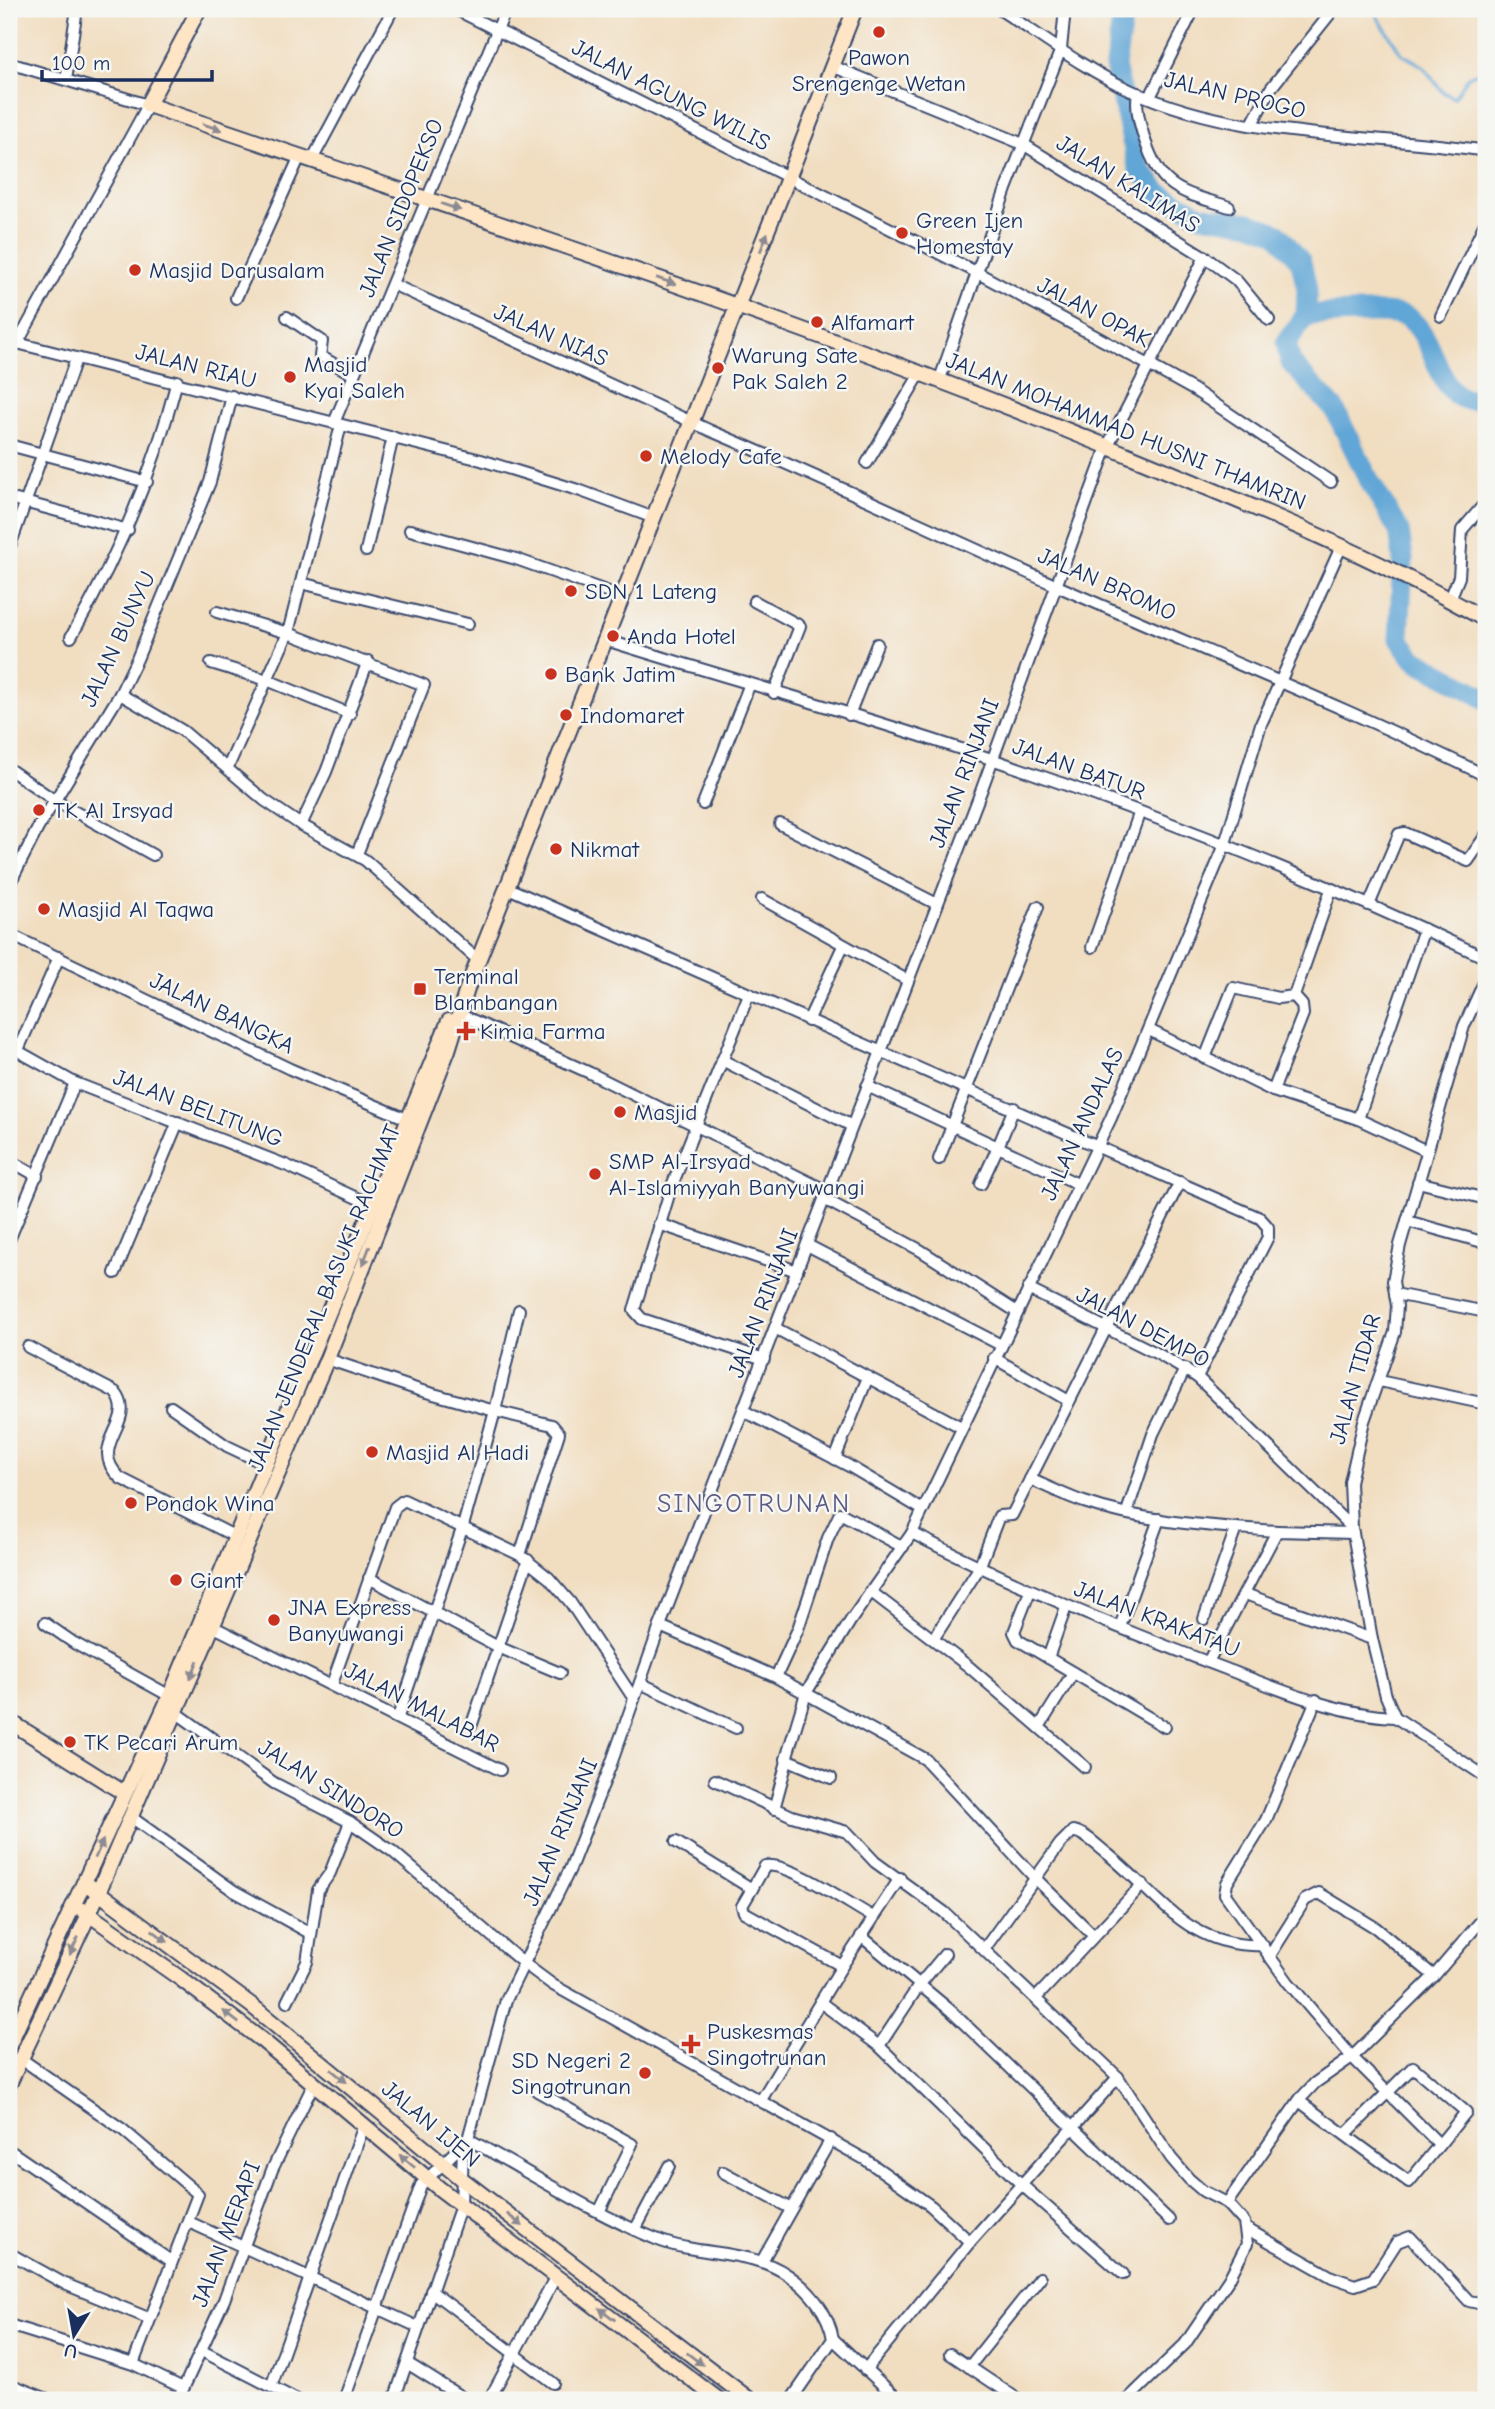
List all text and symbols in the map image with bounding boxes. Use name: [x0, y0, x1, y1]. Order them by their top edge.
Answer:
marker: Pawon Srengenge Wetan: [871, 24, 887, 40]
street label: JALAN AGUNG WILIS: [567, 33, 775, 157]
scale bar: [42, 38, 212, 82]
place label: Pawon Srengenge Wetan: [792, 44, 966, 97]
text: 100 m: [52, 51, 110, 75]
street label: JALAN PROGO: [1162, 66, 1308, 124]
street label: JALAN SIDOPEKSO: [353, 115, 449, 301]
one-way arrow: [202, 122, 223, 133]
street label: JALAN KALIMAS: [1051, 129, 1205, 239]
one-way arrow: [441, 202, 462, 213]
place label: Green Ijen Homestay: [916, 207, 1023, 260]
marker: Green Ijen Homestay: [894, 225, 910, 241]
one-way arrow: [758, 231, 769, 252]
place label: Masjid Darusalam: [149, 257, 325, 284]
marker: Masjid Darusalam: [127, 262, 143, 278]
street label: JALAN OPAK: [1033, 271, 1155, 353]
one-way arrow: [656, 276, 677, 287]
street label: JALAN NIAS: [490, 298, 612, 372]
place label: Alfamart: [831, 309, 915, 336]
marker: Alfamart: [809, 314, 825, 330]
street label: JALAN RIAU: [133, 338, 259, 394]
place label: Warung Sate Pak Saleh 2: [732, 342, 858, 395]
street label: JALAN MOHAMMAD HUSNI THAMRIN: [942, 346, 1310, 516]
place label: Masjid Kyai Saleh: [304, 351, 405, 404]
marker: Warung Sate Pak Saleh 2: [710, 360, 726, 376]
marker: Masjid Kyai Saleh: [282, 369, 298, 385]
place label: Melody Cafe: [660, 443, 782, 470]
marker: Melody Cafe: [638, 448, 654, 464]
street label: JALAN BROMO: [1034, 542, 1180, 626]
street label: JALAN BUNYU: [75, 567, 161, 711]
place label: SDN 1 Lateng: [585, 578, 717, 605]
marker: SDN 1 Lateng: [563, 583, 579, 599]
place label: Anda Hotel: [627, 623, 736, 650]
marker: Anda Hotel: [605, 628, 621, 644]
place label: Bank Jatim: [565, 661, 676, 688]
marker: Bank Jatim: [543, 666, 559, 682]
street label: JALAN RINJANI: [923, 695, 1005, 851]
place label: Indomaret: [580, 702, 685, 729]
marker: Indomaret: [558, 707, 574, 723]
street label: JALAN BATUR: [1009, 733, 1149, 806]
place label: TK Al Irsyad: [53, 797, 173, 824]
marker: TK Al Irsyad: [31, 802, 47, 818]
place label: Nikmat: [570, 836, 640, 863]
marker: Nikmat: [548, 841, 564, 857]
place label: Masjid Al Taqwa: [58, 896, 214, 923]
marker: Masjid Al Taqwa: [36, 901, 52, 917]
place label: Terminal Blambangan: [434, 963, 558, 1016]
street label: JALAN BANGKA: [146, 966, 298, 1060]
marker: Terminal Blambangan: [412, 981, 428, 997]
place label: Kimia Farma: [480, 1018, 606, 1045]
marker: Kimia Farma: [458, 1023, 474, 1039]
street label: JALAN ANDALAS: [1035, 1043, 1129, 1205]
street label: JALAN BELITUNG: [109, 1063, 287, 1153]
place label: Masjid: [634, 1099, 698, 1126]
marker: Masjid: [612, 1104, 628, 1120]
street label: JALAN JENDERAL BASUKI RACHMAT: [242, 1120, 406, 1476]
place label: SMP Al-Irsyad Al-Islamiyyah Banyuwangi: [609, 1148, 865, 1201]
marker: SMP Al-Irsyad Al-Islamiyyah Banyuwangi: [587, 1166, 603, 1182]
street label: JALAN RINJANI: [722, 1225, 804, 1381]
one-way arrow: [361, 1246, 372, 1267]
street label: JALAN DEMPO: [1072, 1281, 1214, 1373]
street label: JALAN TIDAR: [1324, 1311, 1387, 1447]
place label: Masjid Al Hadi: [386, 1439, 529, 1466]
marker: Masjid Al Hadi: [364, 1444, 380, 1460]
district label: SINGOTRUNAN: [657, 1489, 851, 1519]
place label: Pondok Wina: [145, 1490, 275, 1517]
marker: Pondok Wina: [123, 1495, 139, 1511]
place label: Giant: [190, 1567, 244, 1594]
marker: Giant: [168, 1572, 184, 1588]
street label: JALAN KRAKATAU: [1070, 1575, 1244, 1663]
place label: JNA Express Banyuwangi: [288, 1594, 411, 1647]
marker: JNA Express Banyuwangi: [266, 1612, 282, 1628]
street label: JALAN MALABAR: [340, 1656, 504, 1758]
one-way arrow: [189, 1659, 200, 1680]
place label: TK Pecari Arum: [84, 1729, 238, 1756]
marker: TK Pecari Arum: [62, 1734, 78, 1750]
street label: JALAN SINDORO: [253, 1734, 409, 1844]
street label: JALAN RINJANI: [517, 1754, 603, 1910]
one-way arrow: [94, 1839, 105, 1860]
one-way arrow: [151, 1928, 169, 1942]
one-way arrow: [68, 1936, 80, 1956]
one-way arrow: [222, 2010, 240, 2024]
place label: Puskesmas Singotrunan: [707, 2018, 827, 2071]
marker: Puskesmas Singotrunan: [681, 2034, 701, 2054]
place label: SD Negeri 2 Singotrunan: [511, 2047, 631, 2100]
marker: SD Negeri 2 Singotrunan: [637, 2065, 653, 2081]
one-way arrow: [329, 2069, 347, 2084]
street label: JALAN IJEN: [376, 2075, 486, 2173]
one-way arrow: [398, 2154, 415, 2169]
street label: JALAN MERAPI: [186, 2157, 266, 2311]
one-way arrow: [505, 2213, 523, 2228]
north arrow: [38, 2300, 108, 2370]
one-way arrow: [598, 2307, 616, 2322]
text: U: [63, 2339, 79, 2363]
one-way arrow: [686, 2351, 704, 2366]

